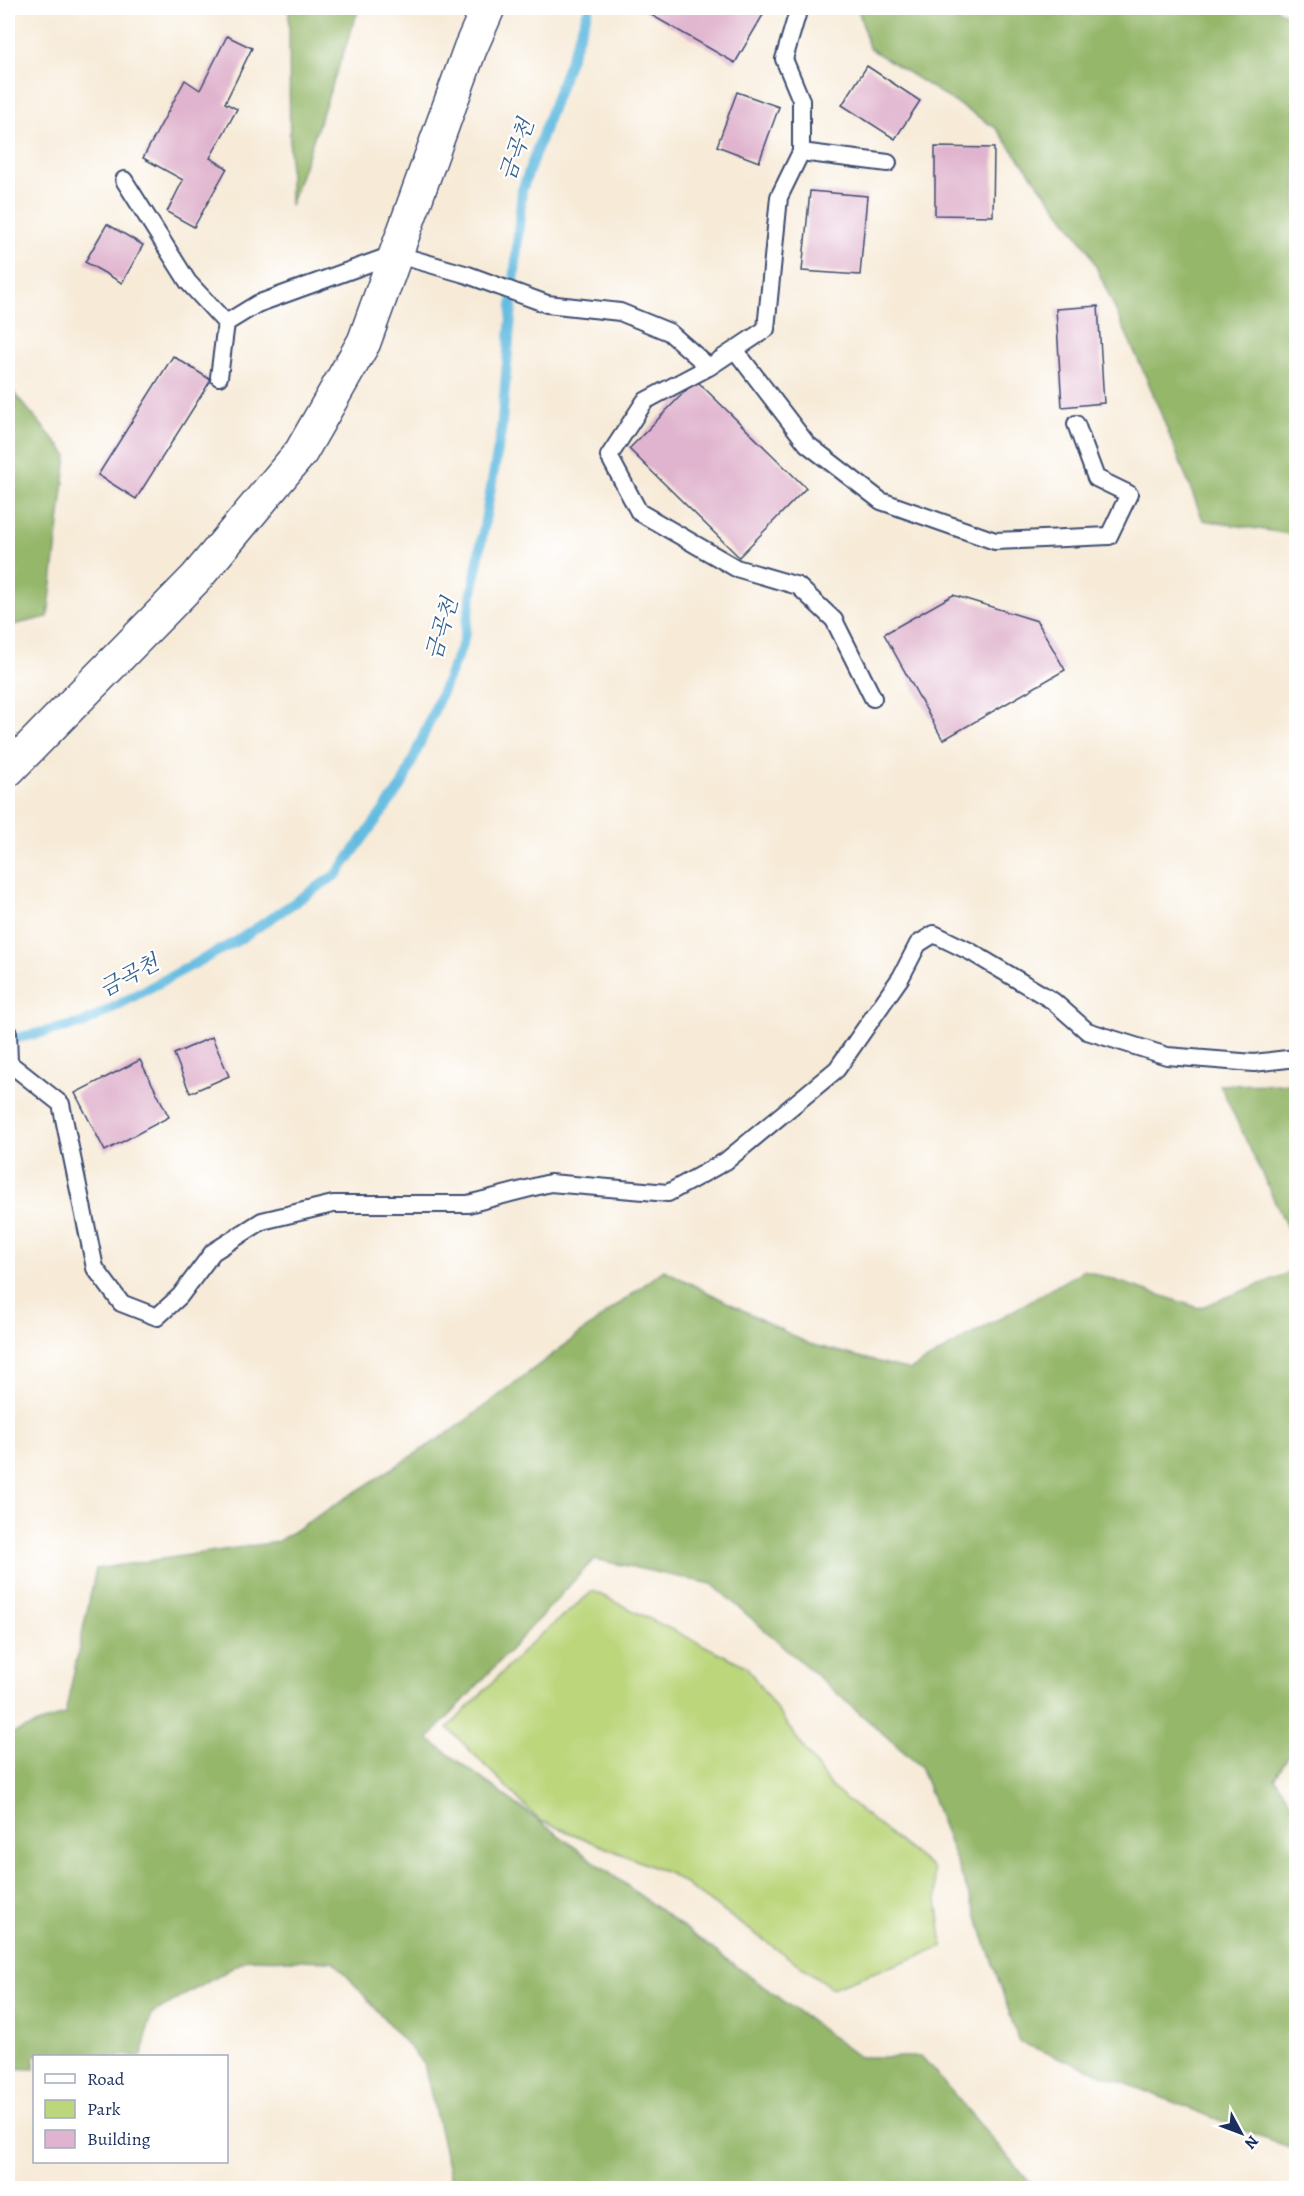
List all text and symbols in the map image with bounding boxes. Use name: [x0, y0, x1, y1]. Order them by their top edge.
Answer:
water label: 금곡천: [492, 113, 542, 185]
water label: 금곡천: [419, 593, 466, 664]
water label: 금곡천: [94, 947, 166, 1004]
legend: [33, 2055, 228, 2163]
text: Road: [87, 2067, 125, 2091]
text: Park: [87, 2097, 121, 2121]
north arrow: [1211, 2103, 1271, 2163]
text: Building: [87, 2127, 151, 2151]
text: N: [1239, 2131, 1264, 2154]

